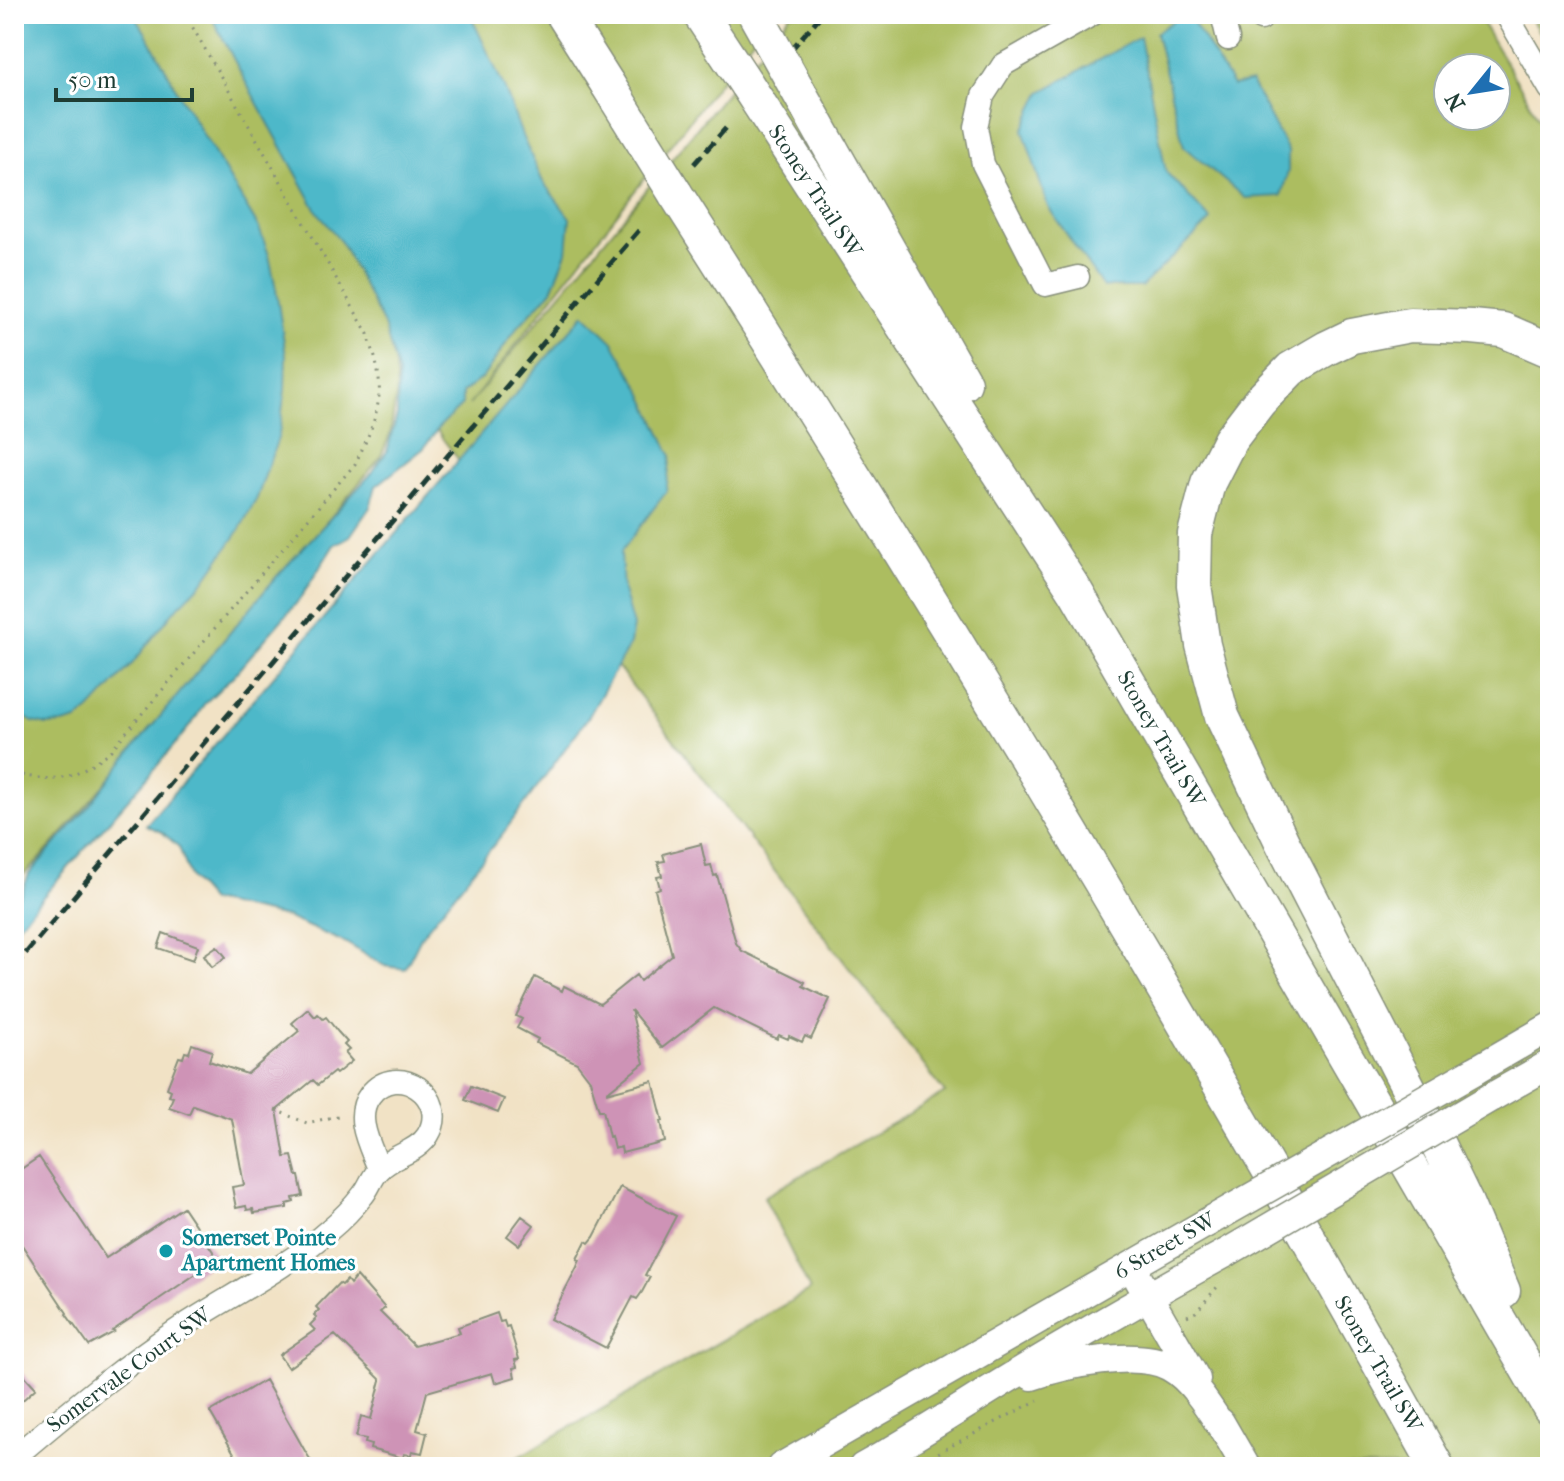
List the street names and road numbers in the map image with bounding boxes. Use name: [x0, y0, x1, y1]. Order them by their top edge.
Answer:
street label: Stoney Trail SW: [762, 120, 868, 263]
street label: Stoney Trail SW: [1111, 666, 1211, 813]
street label: 6 Street SW: [1110, 1206, 1221, 1285]
street label: Stoney Trail SW: [1328, 1291, 1428, 1438]
street label: Somervale Court SW: [42, 1301, 217, 1438]

